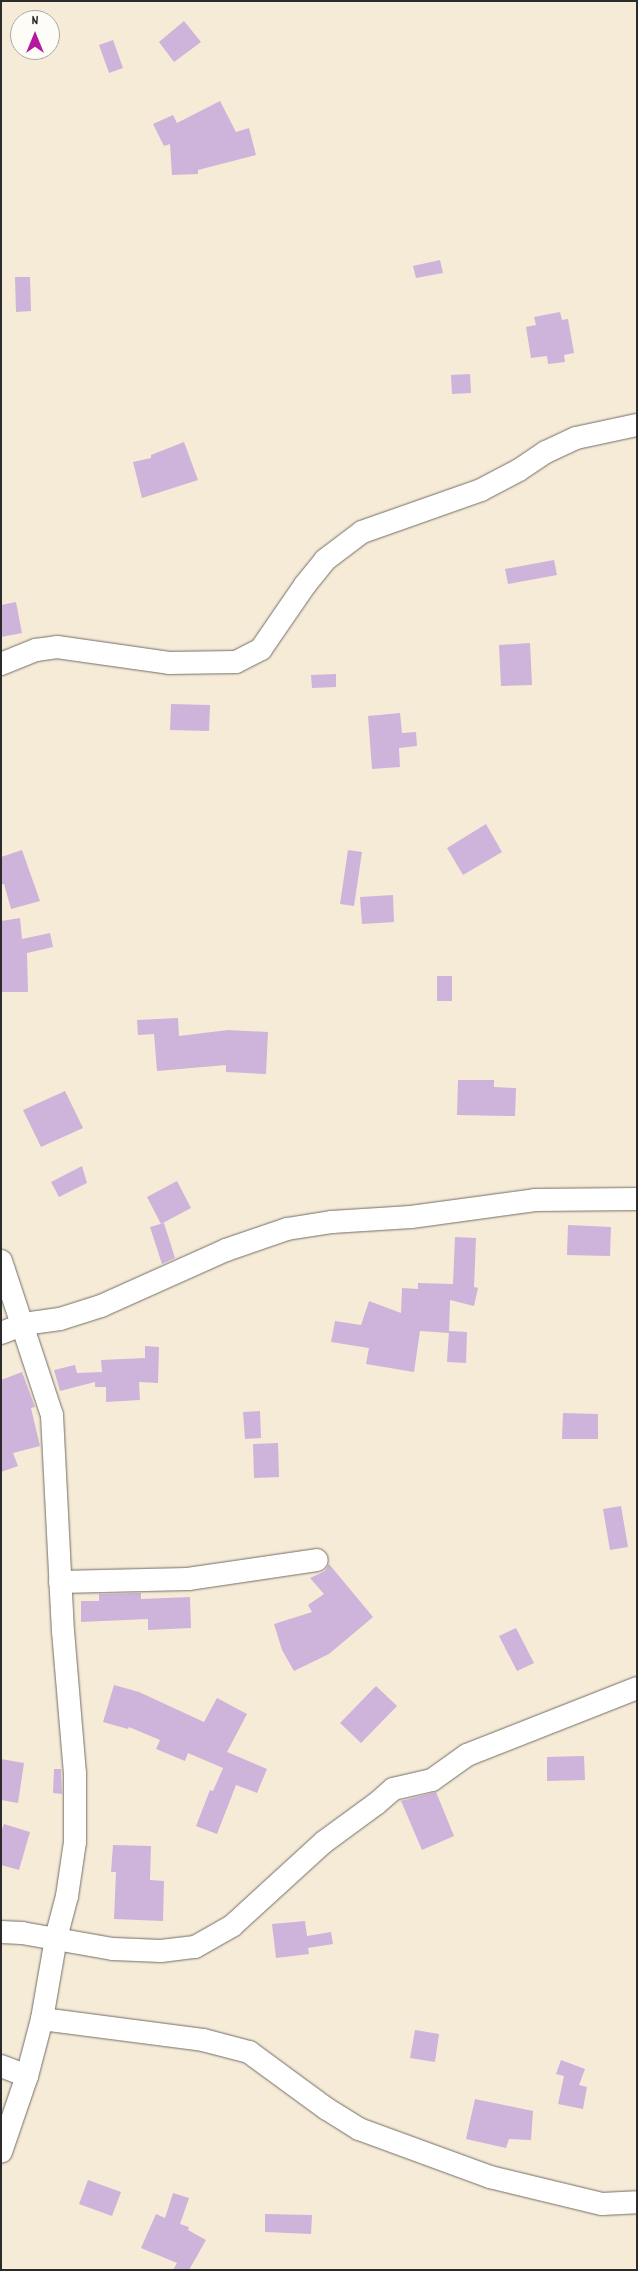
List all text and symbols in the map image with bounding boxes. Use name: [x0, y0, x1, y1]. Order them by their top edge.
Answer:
north arrow: [10, 10, 60, 60]
text: N: [32, 11, 38, 31]

